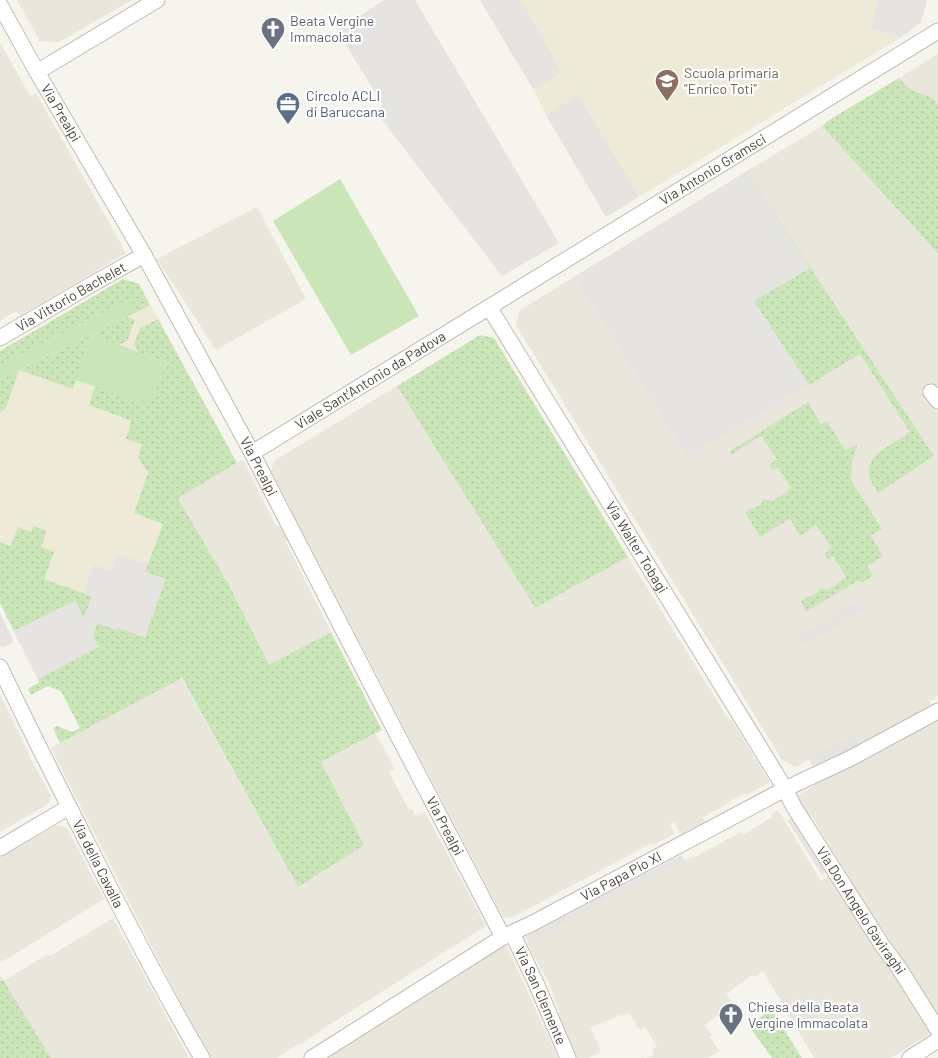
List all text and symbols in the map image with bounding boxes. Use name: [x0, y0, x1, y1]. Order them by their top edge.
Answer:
place label: Beata Vergine Immacolata: [290, 12, 374, 45]
church icon: Beata Vergine Immacolata: [260, 16, 286, 50]
place label: Scuola primaria "Enrico Toti": [684, 64, 779, 97]
school or university icon: Scuola primaria "Enrico Toti": [654, 68, 680, 102]
street label: Via Prealpi: [38, 81, 85, 145]
place label: Circolo ACLI di Baruccana: [306, 87, 385, 120]
office icon: Circolo ACLI di Baruccana: [275, 91, 301, 125]
street label: Via Antonio Gramsci: [656, 130, 769, 208]
street label: Via Vittorio Bachelet: [13, 258, 129, 335]
street label: Viale Sant’Antonio da Padova: [292, 327, 448, 432]
street label: Via Prealpi: [237, 434, 282, 498]
street label: Via Walter Tobagi: [602, 498, 672, 596]
street label: Via Prealpi: [423, 793, 468, 858]
street label: Via della Cavalla: [69, 817, 128, 910]
street label: Via Don Angelo Gaviraghi: [813, 843, 910, 977]
street label: Via Papa Pio XI: [578, 847, 664, 904]
street label: Via San Clemente: [512, 944, 570, 1047]
place label: Chiesa della Beata Vergine Immacolata: [748, 998, 868, 1031]
church icon: Chiesa della Beata Vergine Immacolata: [718, 1002, 744, 1036]

